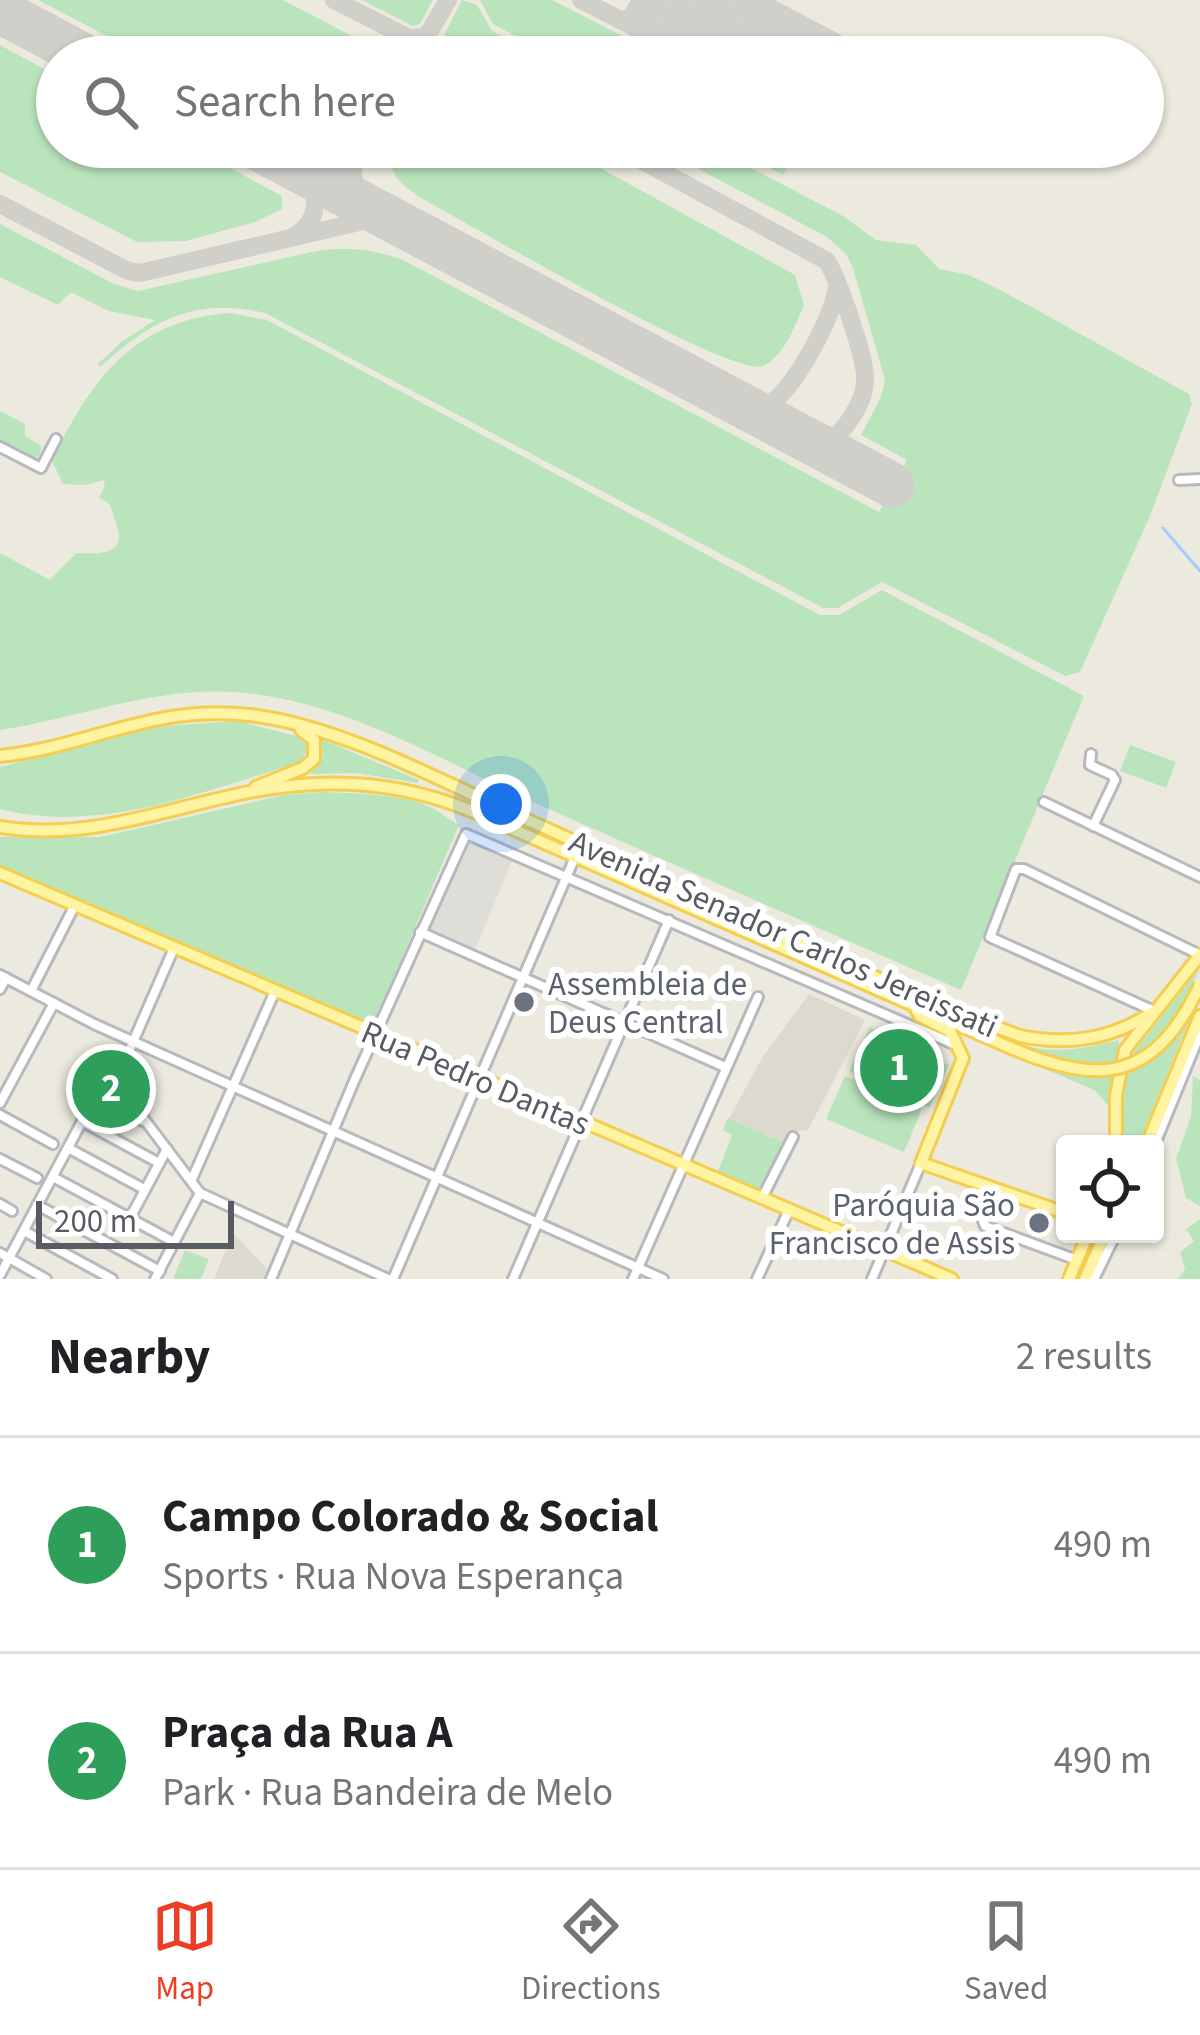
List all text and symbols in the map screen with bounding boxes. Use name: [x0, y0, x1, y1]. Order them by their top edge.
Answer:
search box: [36, 36, 1164, 168]
icon: search: [78, 69, 144, 135]
text: Search here: [174, 70, 396, 134]
your location: [471, 774, 531, 834]
street label: Avenida Senador Carlos Jereissati: [562, 818, 1005, 1050]
place label: Assembleia de Deus Central: [548, 961, 747, 1046]
marker: Assembleia de Deus Central: [511, 989, 537, 1015]
street label: Rua Pedro Dantas: [354, 1009, 597, 1148]
pin: 1: [860, 1023, 938, 1113]
pin: 2: [72, 1044, 150, 1134]
map controls: [1056, 1135, 1164, 1243]
button: locate: [1056, 1135, 1164, 1243]
place label: Paróquia São Francisco de Assis: [769, 1182, 1015, 1267]
scale bar: [36, 1195, 234, 1248]
text: 200 m: [54, 1198, 137, 1245]
marker: Paróquia São Francisco de Assis: [1026, 1210, 1052, 1236]
text: Nearby: [48, 1321, 210, 1393]
text: 2 results: [1016, 1329, 1152, 1385]
text: Campo Colorado & Social: [162, 1485, 658, 1549]
text: 1: [77, 1517, 97, 1573]
text: 490 m: [1054, 1517, 1152, 1573]
text: Sports · Rua Nova Esperança: [162, 1549, 624, 1605]
text: Praça da Rua A: [162, 1701, 453, 1765]
text: 2: [77, 1733, 97, 1789]
text: 490 m: [1054, 1733, 1152, 1789]
text: Park · Rua Bandeira de Melo: [162, 1765, 613, 1821]
tab: Map: [152, 1893, 218, 2012]
tab: Directions: [521, 1893, 661, 2012]
tab: Saved: [964, 1893, 1048, 2012]

